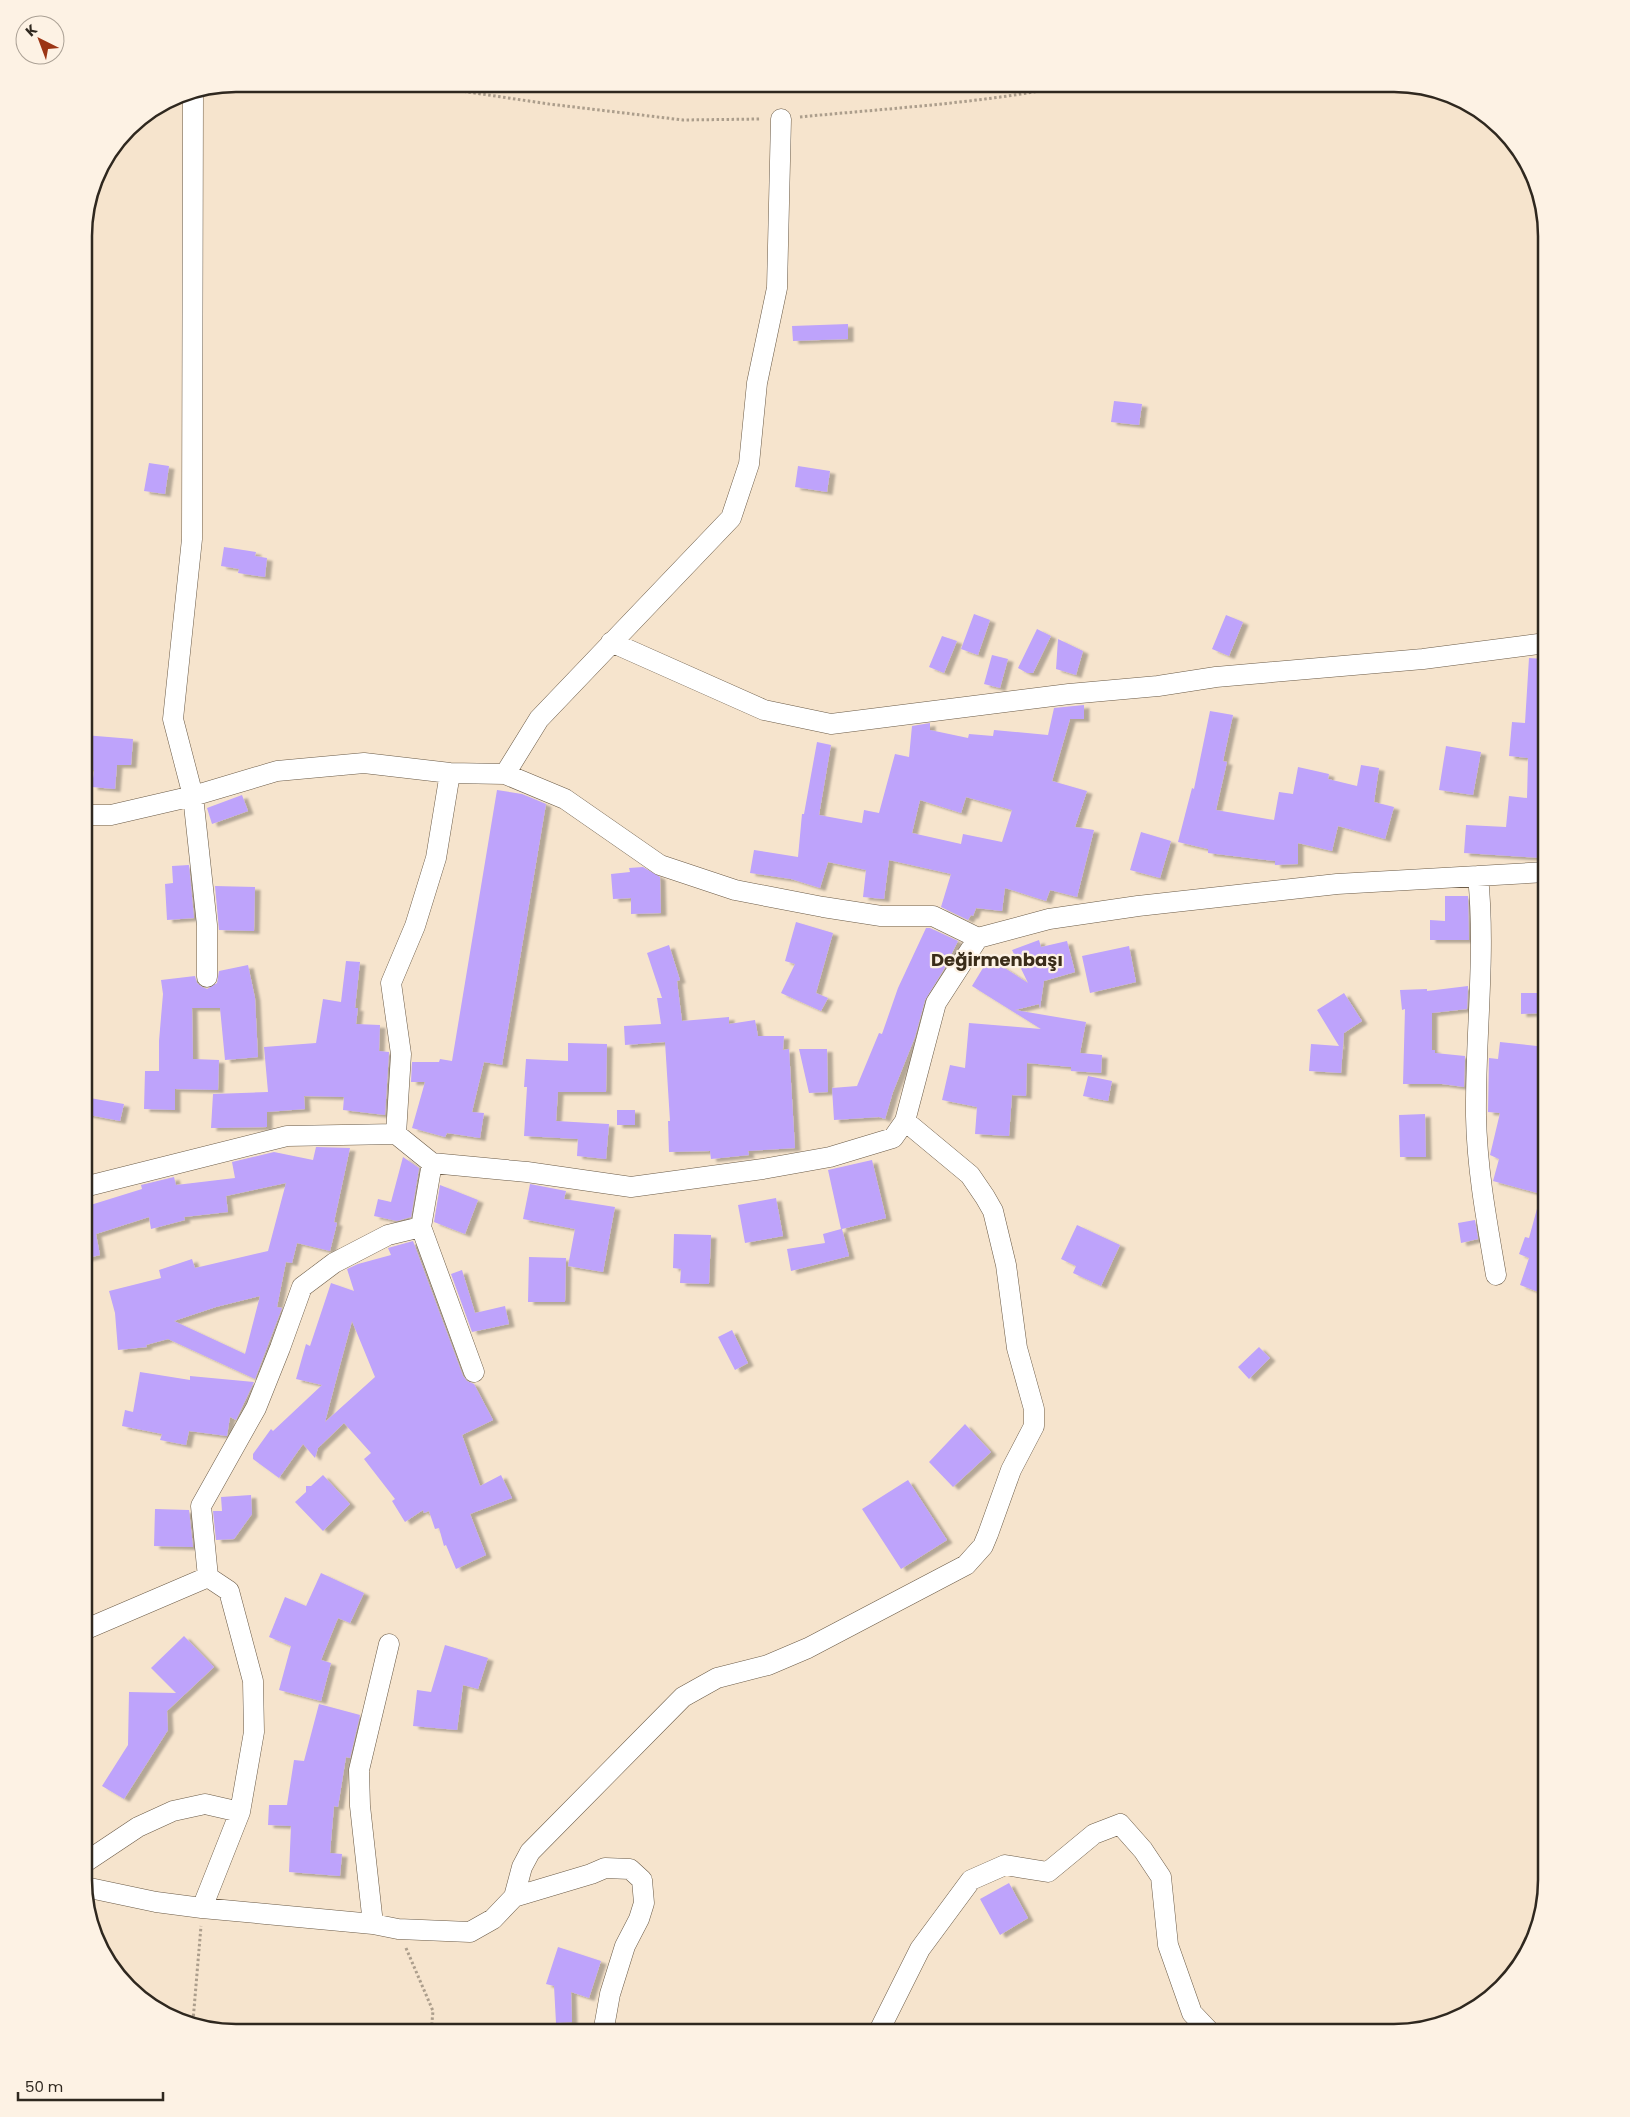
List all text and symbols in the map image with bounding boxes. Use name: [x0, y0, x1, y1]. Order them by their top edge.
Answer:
north arrow: [15, 15, 65, 65]
text: K: [21, 19, 42, 41]
district label: Değirmenbaşı: [931, 947, 1063, 972]
scale bar: [18, 2070, 162, 2102]
text: 50 m: [25, 2076, 63, 2097]

